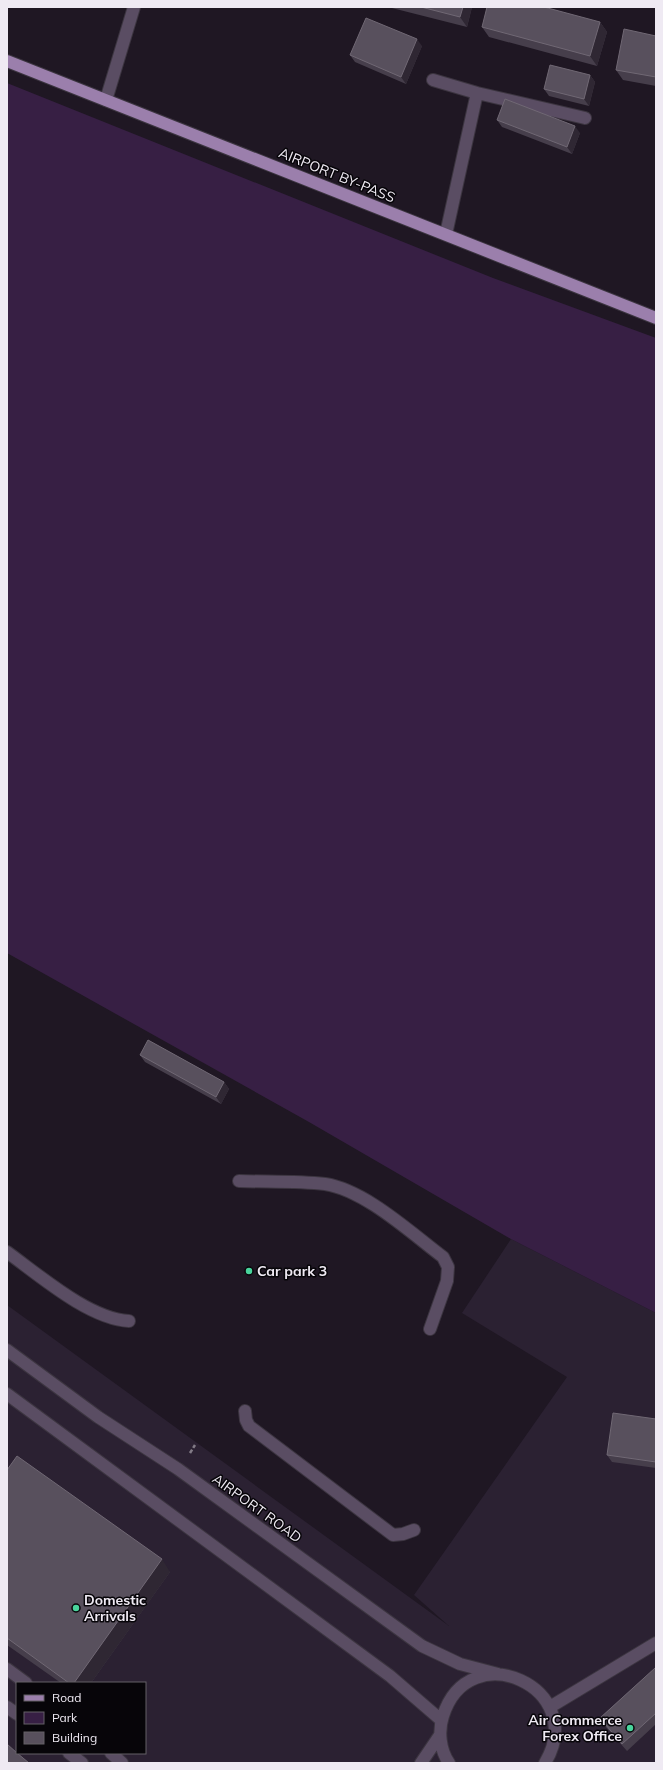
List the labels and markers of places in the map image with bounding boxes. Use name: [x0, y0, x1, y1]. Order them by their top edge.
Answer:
place label: Car park 3: [257, 1262, 327, 1280]
marker: Car park 3: [244, 1266, 254, 1276]
place label: Domestic Arrivals: [84, 1591, 146, 1625]
marker: Domestic Arrivals: [71, 1603, 81, 1613]
place label: Air Commerce Forex Office: [528, 1711, 622, 1745]
marker: Air Commerce Forex Office: [625, 1723, 635, 1733]

